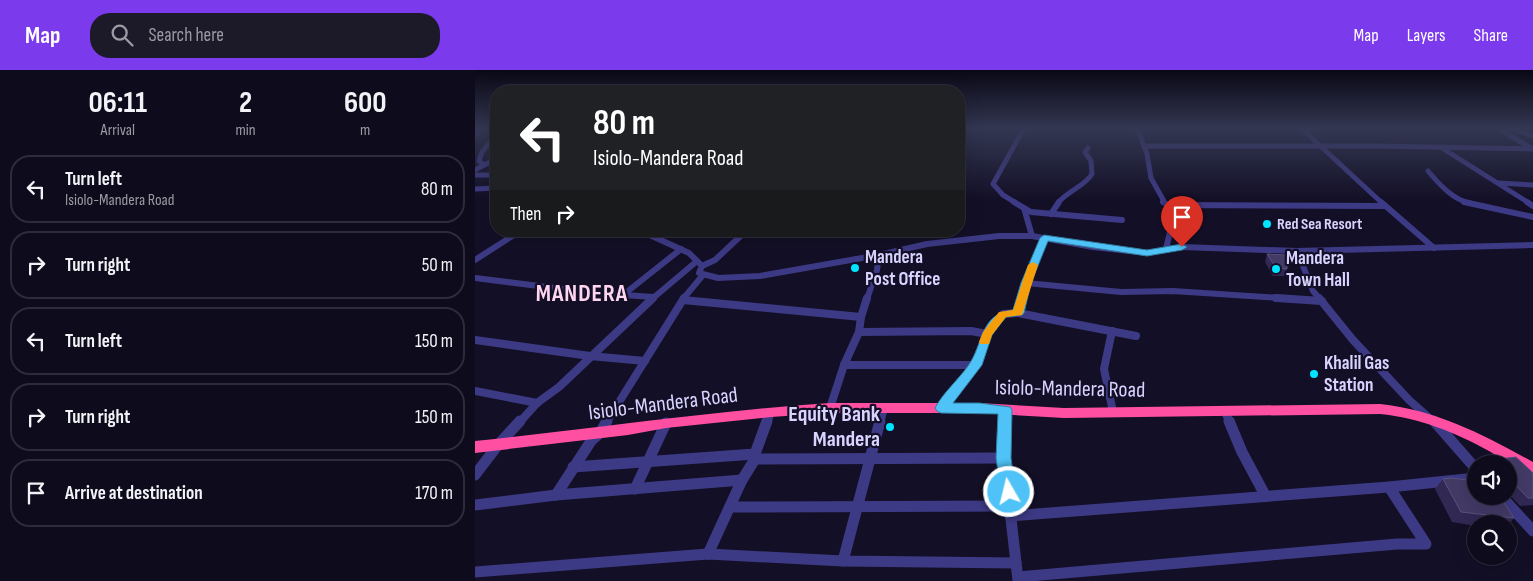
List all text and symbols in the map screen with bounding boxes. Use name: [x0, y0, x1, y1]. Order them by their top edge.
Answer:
search box: [90, 13, 440, 58]
text: Map: [25, 21, 60, 50]
icon: search: [108, 21, 136, 49]
text: Search here: [148, 24, 224, 47]
text: Map: [1354, 25, 1379, 46]
text: Layers: [1407, 25, 1446, 46]
text: Share: [1474, 25, 1508, 46]
text: 06:11: [88, 85, 147, 121]
text: 2: [239, 85, 252, 121]
text: 600: [344, 85, 387, 121]
text: 80 m: [593, 102, 655, 145]
icon: left: [510, 105, 575, 170]
text: Arrival: [101, 121, 135, 140]
text: min: [235, 121, 256, 140]
text: m: [360, 121, 370, 140]
text: Isiolo-Mandera Road: [593, 145, 743, 172]
text: Turn left: [65, 168, 122, 191]
icon: left: [22, 175, 50, 203]
text: 80 m: [421, 178, 453, 201]
text: Isiolo-Mandera Road: [65, 191, 174, 210]
pin: [1161, 196, 1203, 247]
icon: right: [551, 200, 579, 228]
text: Then: [510, 203, 541, 226]
icon: arrive: [1168, 203, 1196, 231]
place label: Red Sea Resort: [1277, 215, 1362, 234]
marker: Red Sea Resort: [1261, 218, 1273, 230]
place label: Mandera Post Office: [865, 246, 940, 291]
place label: Mandera Town Hall: [1286, 247, 1350, 292]
icon: right: [22, 251, 50, 279]
text: Turn right: [65, 254, 130, 277]
text: 50 m: [422, 254, 453, 277]
marker: Mandera Post Office: [849, 262, 861, 274]
marker: Mandera Town Hall: [1270, 263, 1282, 275]
district label: MANDERA: [536, 279, 628, 308]
icon: left: [22, 327, 50, 355]
text: Turn left: [65, 330, 122, 353]
text: 150 m: [415, 330, 453, 353]
place label: Khalil Gas Station: [1324, 352, 1389, 397]
marker: Khalil Gas Station: [1308, 368, 1320, 380]
street label: Isiolo-Mandera Road: [995, 374, 1145, 404]
street label: Isiolo-Mandera Road: [587, 381, 739, 427]
place label: Equity Bank Mandera: [788, 401, 881, 453]
icon: right: [22, 403, 50, 431]
text: Turn right: [65, 406, 130, 429]
text: 150 m: [415, 406, 453, 429]
marker: Equity Bank Mandera: [884, 421, 896, 433]
map controls: [1467, 455, 1517, 565]
button: sound: [1467, 455, 1517, 505]
position arrow: [982, 465, 1034, 517]
icon: arrive: [22, 479, 50, 507]
text: Arrive at destination: [65, 482, 203, 505]
text: 170 m: [415, 482, 453, 505]
button: search: [1467, 515, 1517, 565]

